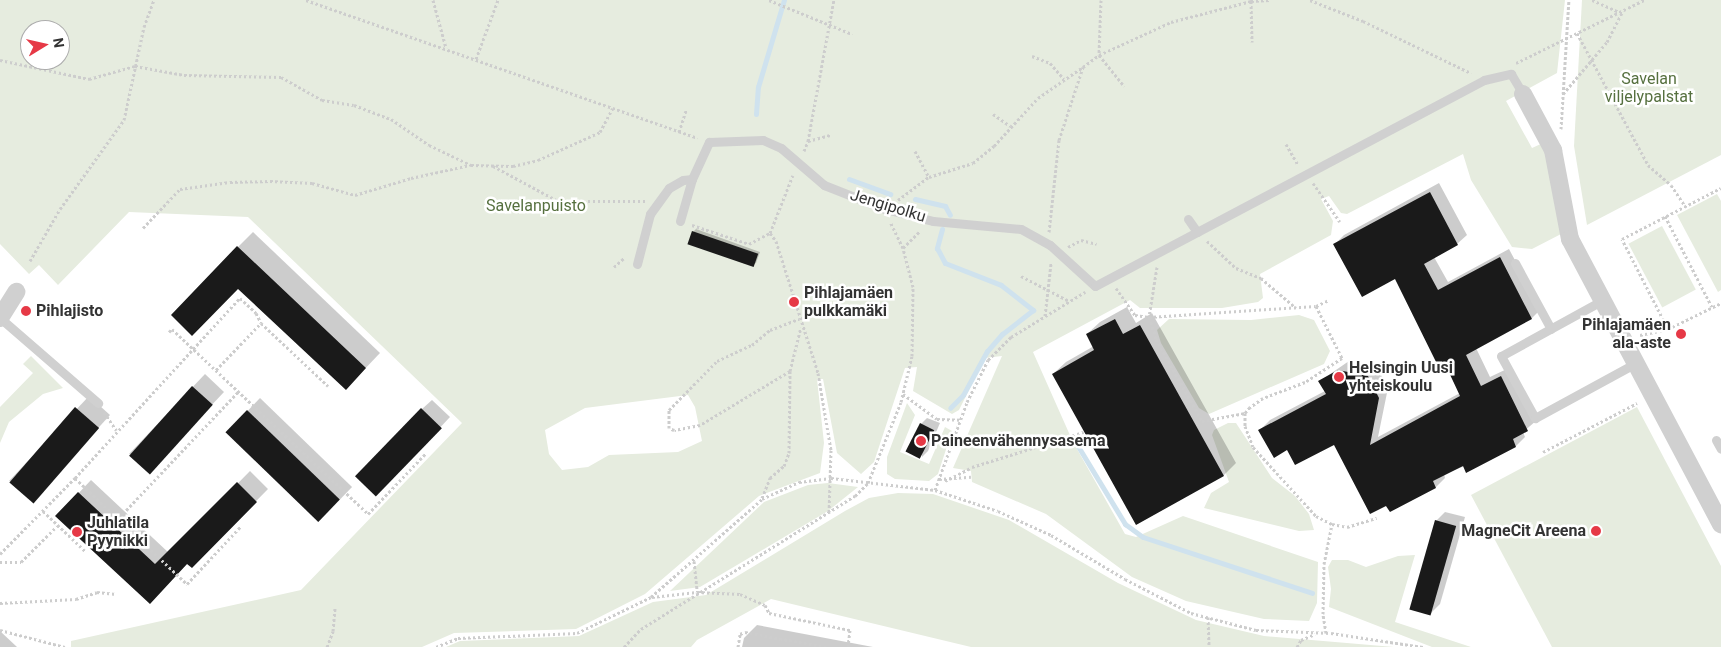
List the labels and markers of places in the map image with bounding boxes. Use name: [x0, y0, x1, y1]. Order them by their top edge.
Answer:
place label: Pihlajamäen pulkkamäki: [804, 283, 893, 321]
marker: Pihlajamäen pulkkamäki: [788, 296, 800, 308]
place label: Pihlajisto: [36, 301, 103, 321]
marker: Pihlajisto: [20, 305, 32, 317]
place label: Pihlajamäen ala-aste: [1582, 315, 1671, 353]
marker: Pihlajamäen ala-aste: [1675, 328, 1687, 340]
place label: Helsingin Uusi yhteiskoulu: [1349, 358, 1453, 396]
marker: Helsingin Uusi yhteiskoulu: [1333, 371, 1345, 383]
place label: Paineenvähennysasema: [931, 431, 1105, 451]
marker: Paineenvähennysasema: [915, 435, 927, 447]
place label: Juhlatila Pyynikki: [87, 513, 149, 551]
place label: MagneCit Areena: [1461, 521, 1586, 541]
marker: MagneCit Areena: [1590, 525, 1602, 537]
marker: Juhlatila Pyynikki: [71, 526, 83, 538]

